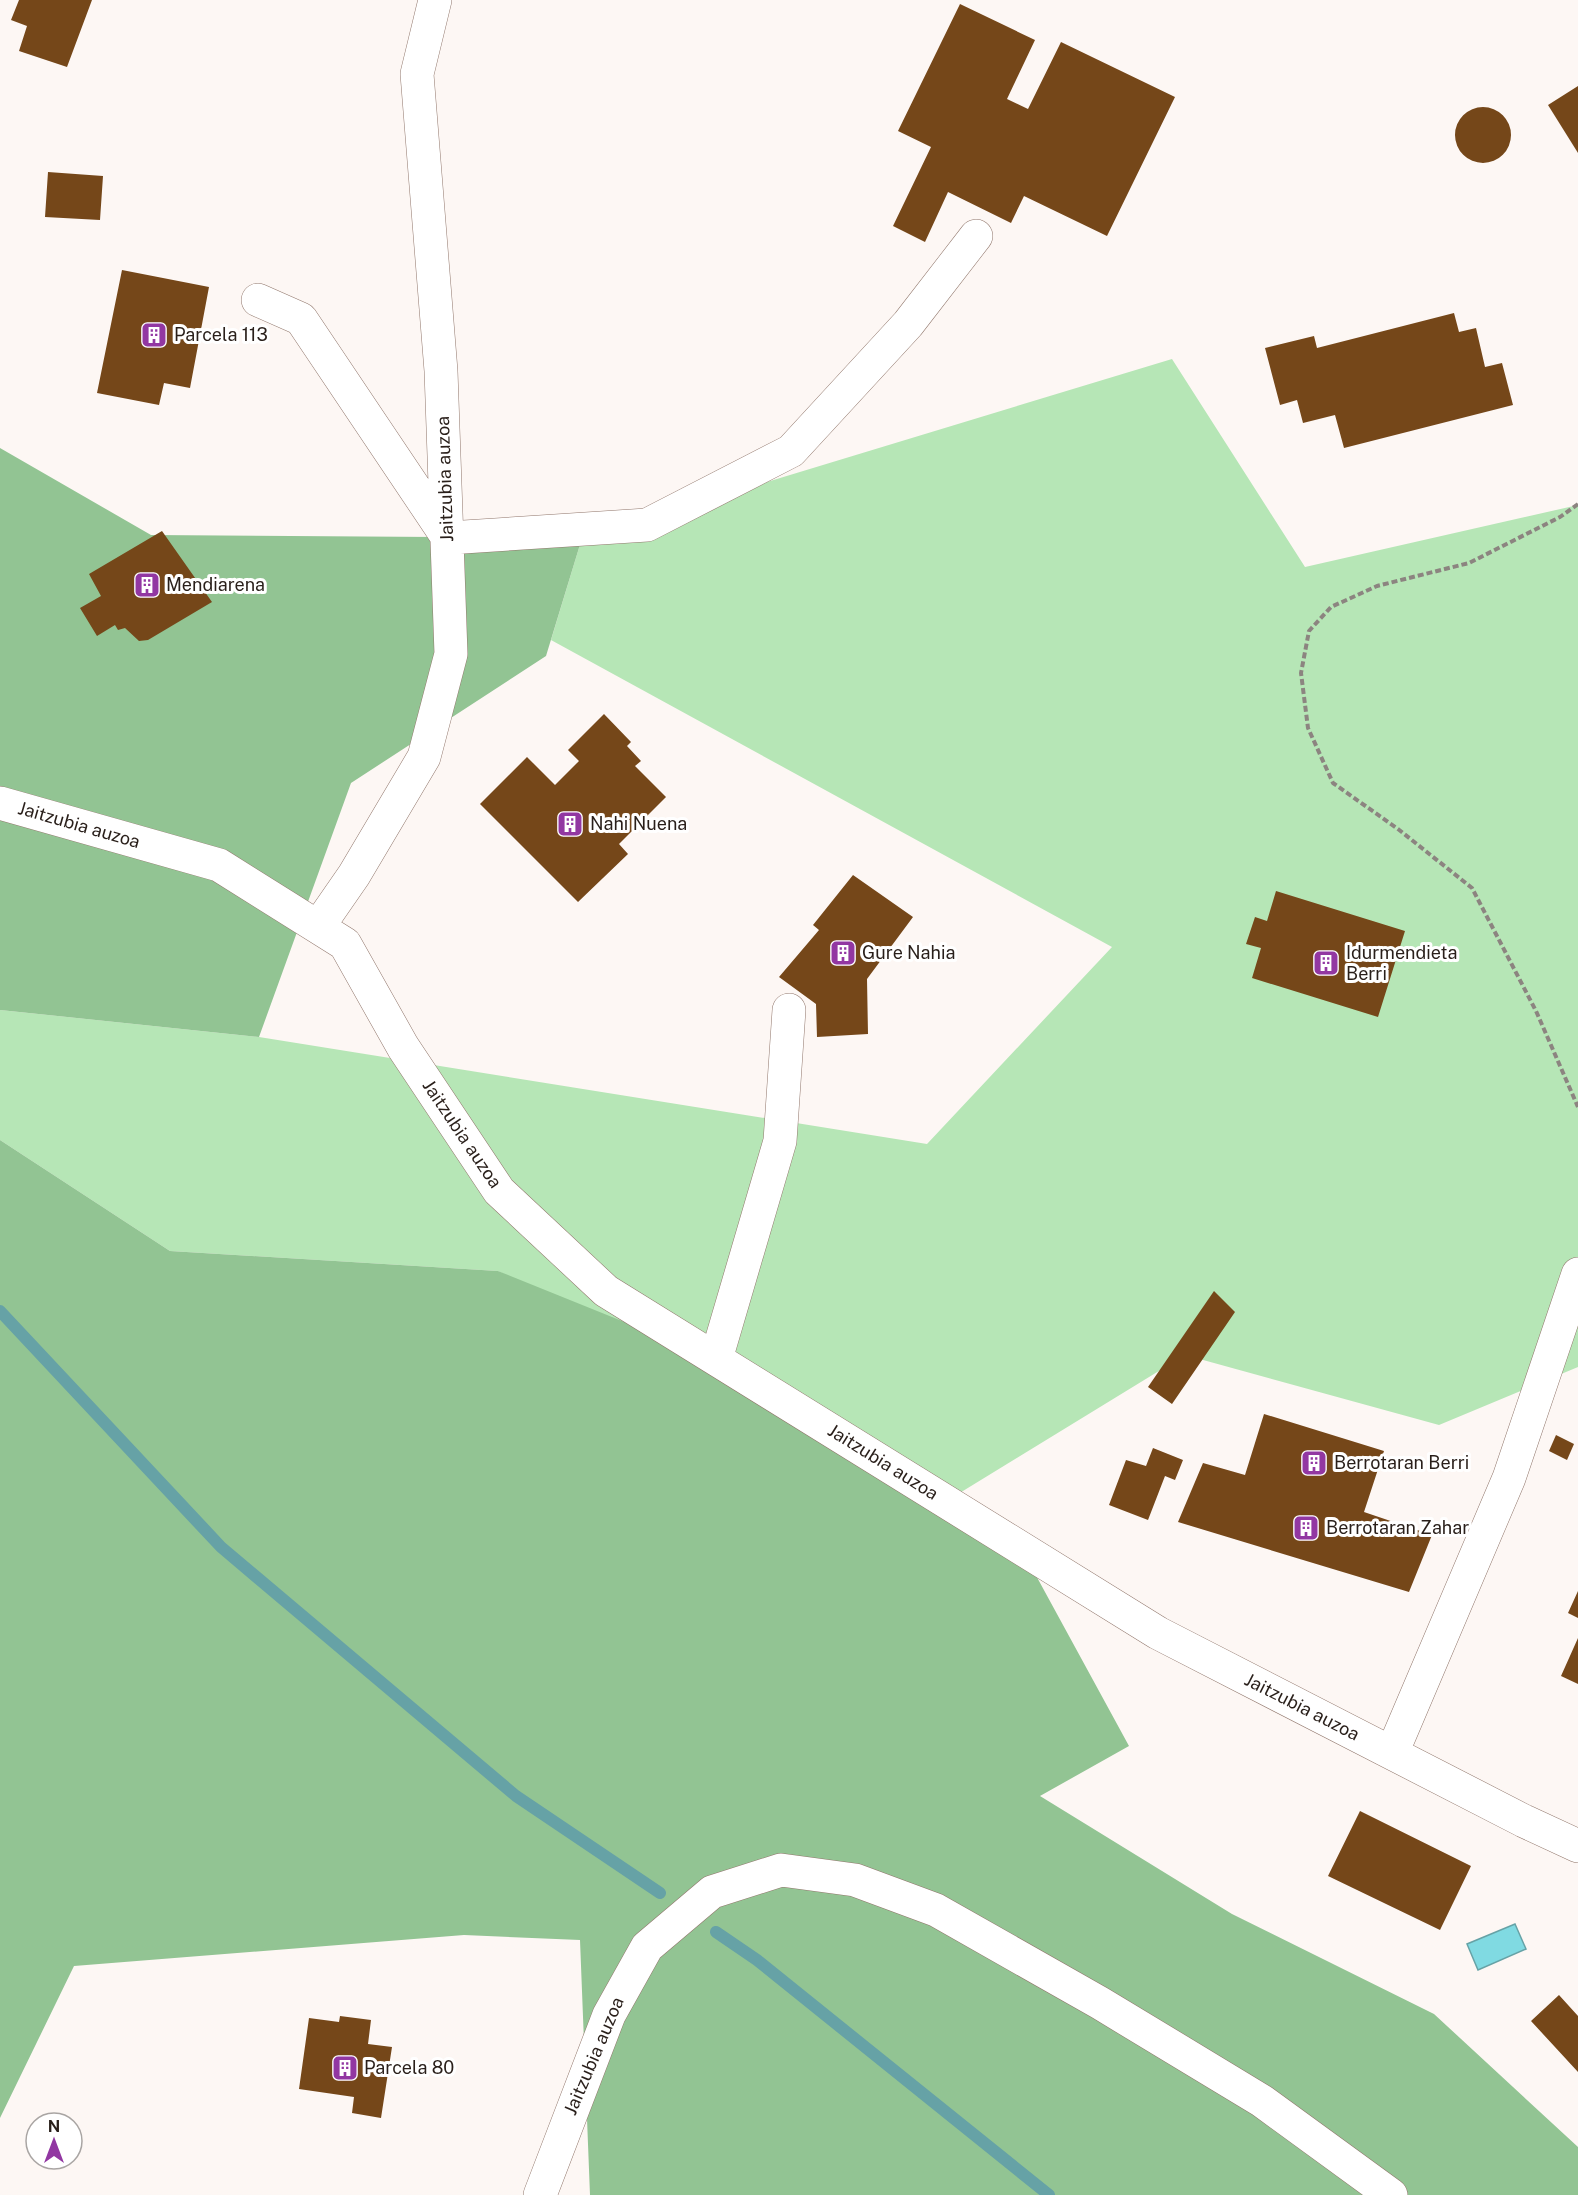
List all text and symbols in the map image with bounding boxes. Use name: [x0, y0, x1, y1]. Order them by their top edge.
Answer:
building icon: Parcela 113: [139, 320, 169, 350]
place label: Parcela 113: [174, 324, 268, 345]
street label: Jaitzubia auzoa: [432, 416, 457, 542]
building icon: Mendiarena: [132, 570, 162, 600]
place label: Mendiarena: [166, 574, 265, 595]
street label: Jaitzubia auzoa: [16, 797, 143, 852]
building icon: Nahi Nuena: [555, 809, 585, 839]
place label: Nahi Nuena: [590, 813, 687, 834]
building icon: Gure Nahia: [828, 938, 858, 968]
place label: Gure Nahia: [862, 942, 955, 963]
place label: Idurmendieta Berri: [1346, 942, 1457, 984]
building icon: Idurmendieta Berri: [1311, 948, 1341, 978]
street label: Jaitzubia auzoa: [418, 1076, 506, 1192]
street label: Jaitzubia auzoa: [824, 1419, 942, 1504]
building icon: Berrotaran Berri: [1299, 1448, 1329, 1478]
place label: Berrotaran Berri: [1334, 1452, 1469, 1473]
building icon: Berrotaran Zahar: [1291, 1513, 1321, 1543]
place label: Berrotaran Zahar: [1326, 1517, 1469, 1538]
street label: Jaitzubia auzoa: [1241, 1669, 1363, 1745]
street label: Jaitzubia auzoa: [559, 1994, 628, 2118]
building icon: Parcela 80: [330, 2053, 360, 2083]
place label: Parcela 80: [364, 2057, 454, 2078]
north arrow: [24, 2111, 84, 2171]
text: N: [48, 2117, 60, 2136]

